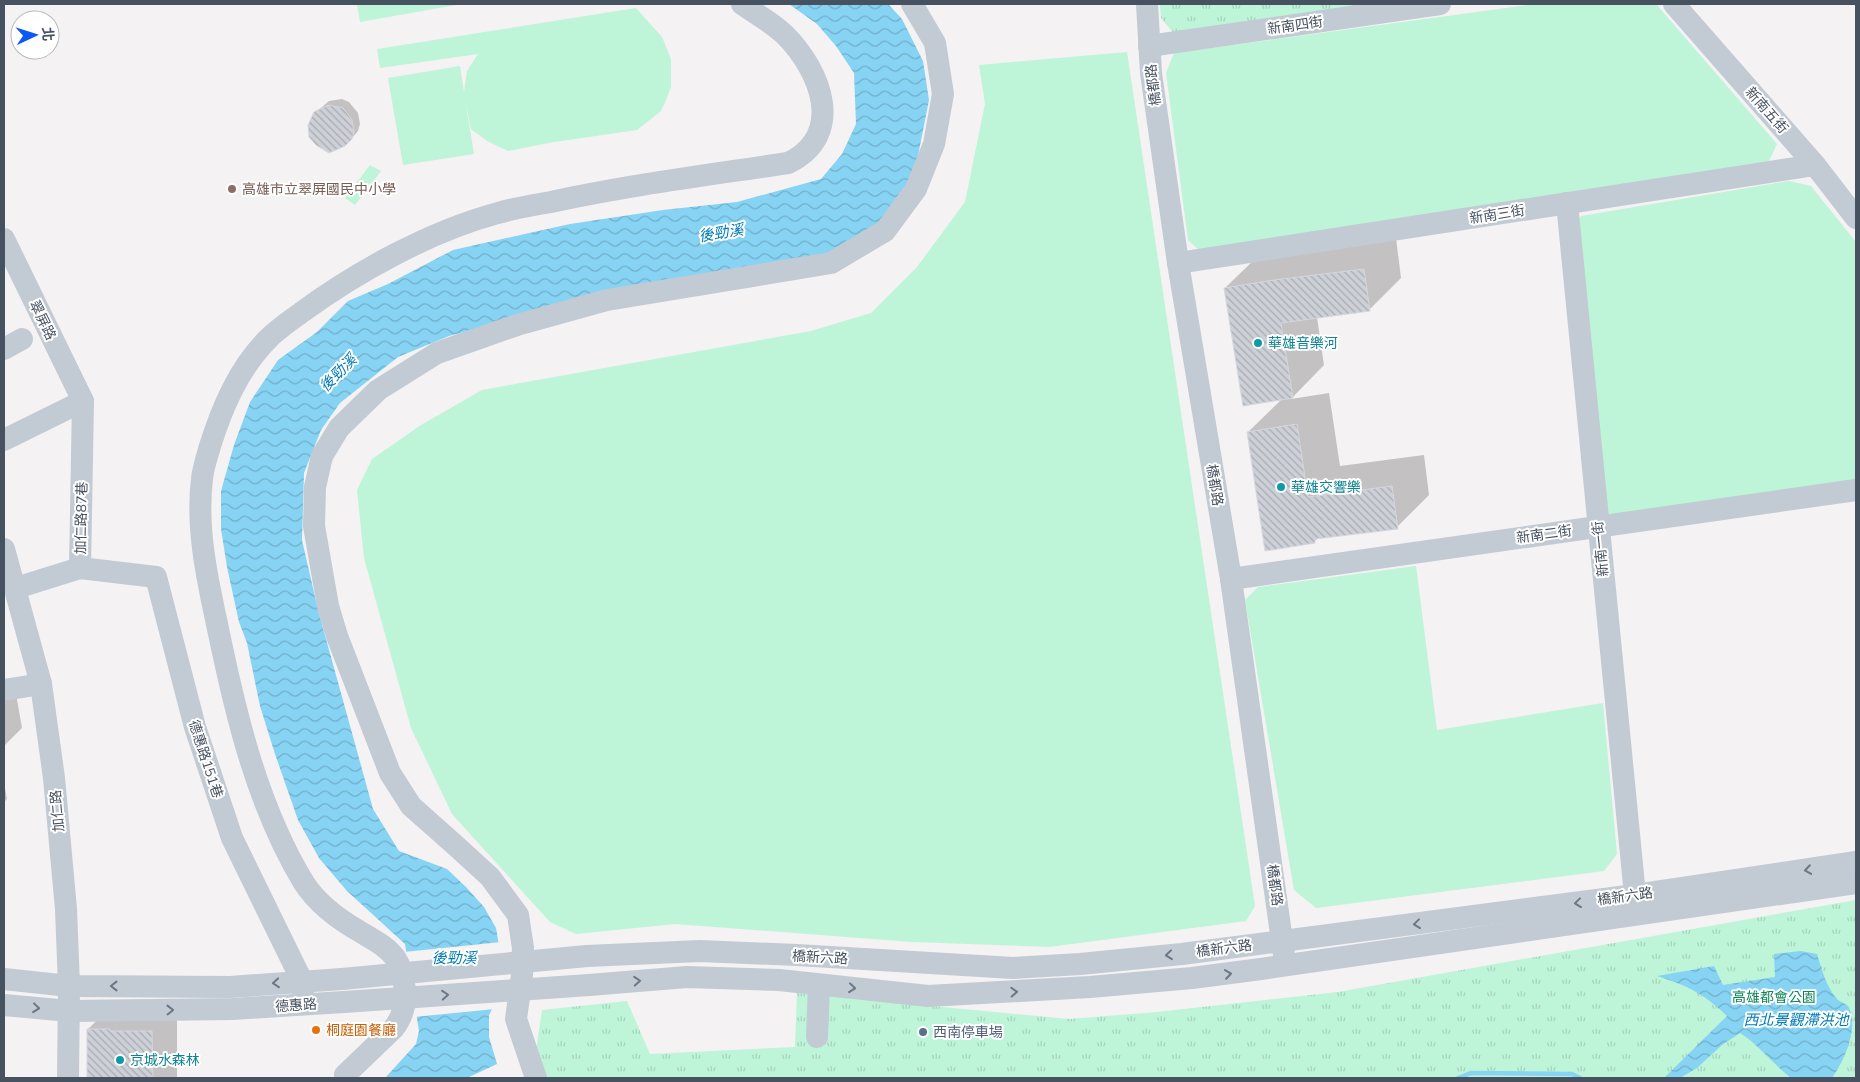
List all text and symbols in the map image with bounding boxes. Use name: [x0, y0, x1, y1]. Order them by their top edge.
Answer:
north arrow: [10, 10, 60, 60]
street label: 新南四街: [1266, 12, 1324, 38]
text: 北: [39, 26, 57, 42]
street label: 橋都路: [1142, 63, 1164, 107]
street label: 新南五街: [1742, 83, 1792, 137]
place label: 高雄市立翠屏國民中小學: [242, 180, 396, 198]
marker: 高雄市立翠屏國民中小學: [226, 183, 238, 195]
street label: 新南三街: [1468, 201, 1526, 227]
water label: 後勁溪: [697, 219, 747, 245]
street label: 翠屏路: [26, 297, 60, 343]
place label: 華雄音樂河: [1268, 334, 1338, 352]
marker: 華雄音樂河: [1252, 337, 1264, 349]
water label: 後勁溪: [315, 349, 362, 395]
street label: 橋都路: [1203, 463, 1227, 507]
place label: 華雄交響樂: [1291, 478, 1361, 496]
street label: 加仁路87巷: [71, 481, 91, 555]
marker: 華雄交響樂: [1275, 481, 1287, 493]
street label: 新南一街: [1588, 520, 1612, 578]
street label: 新南二街: [1515, 521, 1573, 547]
street label: 德惠路151巷: [185, 718, 227, 800]
street label: 加仁路: [46, 789, 68, 833]
street label: 橋都路: [1263, 863, 1287, 907]
one-way arrow: [1804, 864, 1812, 875]
street label: 橋新六路: [1596, 883, 1654, 909]
one-way arrow: [1574, 897, 1582, 907]
one-way arrow: [1413, 918, 1421, 929]
street label: 橋新六路: [1195, 936, 1253, 960]
street label: 橋新六路: [792, 947, 848, 967]
water label: 後勁溪: [431, 948, 478, 967]
one-way arrow: [1165, 949, 1173, 960]
one-way arrow: [1224, 969, 1232, 979]
one-way arrow: [634, 976, 642, 987]
one-way arrow: [272, 977, 280, 988]
one-way arrow: [110, 981, 118, 991]
one-way arrow: [848, 982, 856, 993]
one-way arrow: [1010, 986, 1018, 997]
park label: 高雄都會公園: [1732, 988, 1816, 1006]
one-way arrow: [441, 989, 449, 1000]
street label: 德惠路: [274, 995, 318, 1015]
one-way arrow: [32, 1002, 40, 1013]
one-way arrow: [166, 1005, 174, 1015]
water label: 西北景觀滯洪池: [1743, 1010, 1850, 1029]
place label: 桐庭園餐廳: [326, 1021, 396, 1039]
place label: 西南停車場: [933, 1023, 1003, 1041]
marker: 桐庭園餐廳: [310, 1024, 322, 1036]
marker: 西南停車場: [917, 1026, 929, 1038]
place label: 京城水森林: [130, 1051, 200, 1069]
marker: 京城水森林: [114, 1054, 126, 1066]

